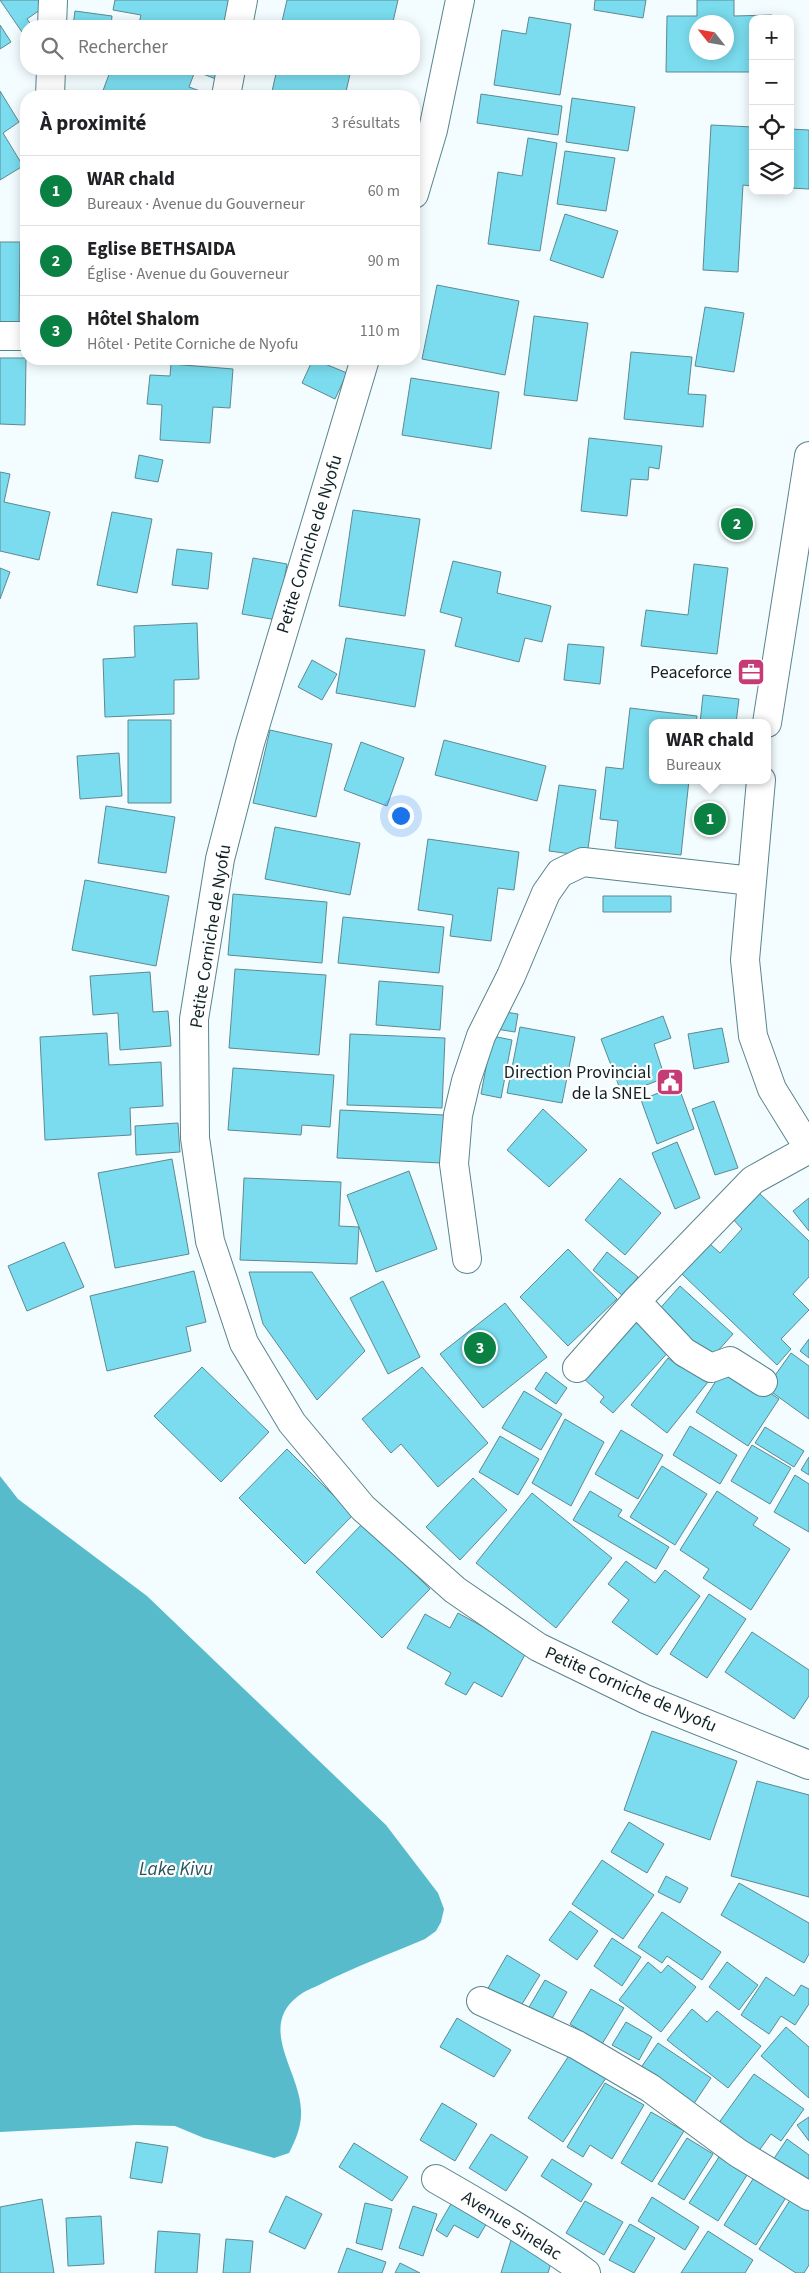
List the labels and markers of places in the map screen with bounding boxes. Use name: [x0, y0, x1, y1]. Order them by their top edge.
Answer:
pin: 2: [721, 505, 753, 543]
office icon: Peaceforce: [736, 657, 766, 687]
place label: Peaceforce: [650, 660, 732, 685]
pin: 1: [694, 800, 726, 838]
place label: Direction Provincial de la SNEL: [504, 1060, 651, 1106]
public building icon: Direction Provincial de la SNEL: [655, 1067, 685, 1097]
pin: 3: [464, 1329, 496, 1367]

